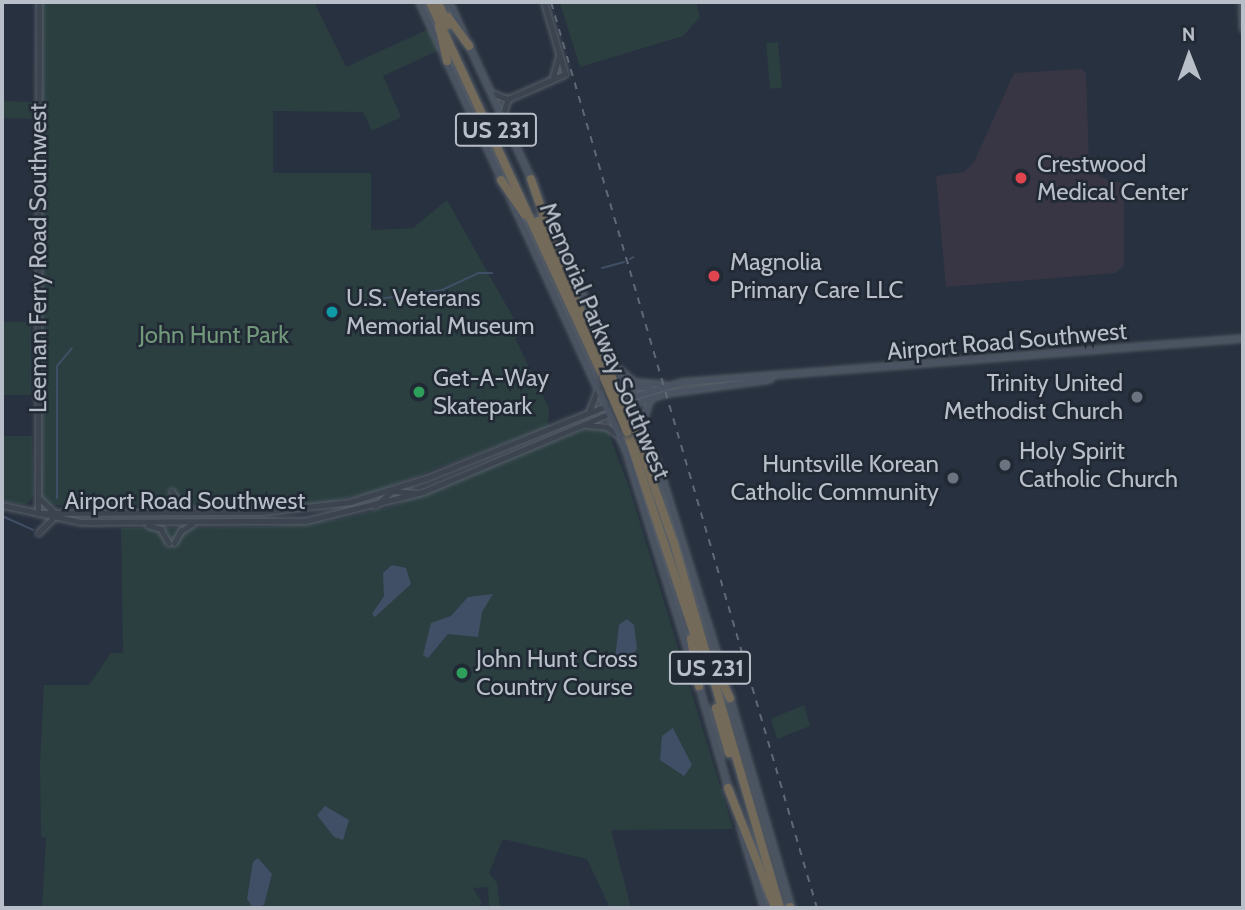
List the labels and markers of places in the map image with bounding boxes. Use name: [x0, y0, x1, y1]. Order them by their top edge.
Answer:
place label: Crestwood Medical Center: [1037, 150, 1188, 206]
marker: Crestwood Medical Center: [1011, 168, 1031, 188]
place label: Magnolia Primary Care LLC: [730, 248, 903, 304]
marker: Magnolia Primary Care LLC: [704, 266, 724, 286]
place label: U.S. Veterans Memorial Museum: [346, 284, 535, 340]
marker: U.S. Veterans Memorial Museum: [324, 304, 340, 320]
place label: Get-A-Way Skatepark: [433, 364, 549, 420]
place label: Trinity United Methodist Church: [944, 369, 1123, 425]
marker: Get-A-Way Skatepark: [411, 384, 427, 400]
marker: Trinity United Methodist Church: [1129, 389, 1145, 405]
place label: Holy Spirit Catholic Church: [1019, 437, 1178, 493]
place label: Huntsville Korean Catholic Community: [731, 450, 939, 506]
marker: Holy Spirit Catholic Church: [997, 457, 1013, 473]
marker: Huntsville Korean Catholic Community: [945, 470, 961, 486]
place label: John Hunt Cross Country Course: [476, 645, 638, 701]
marker: John Hunt Cross Country Course: [454, 665, 470, 681]

